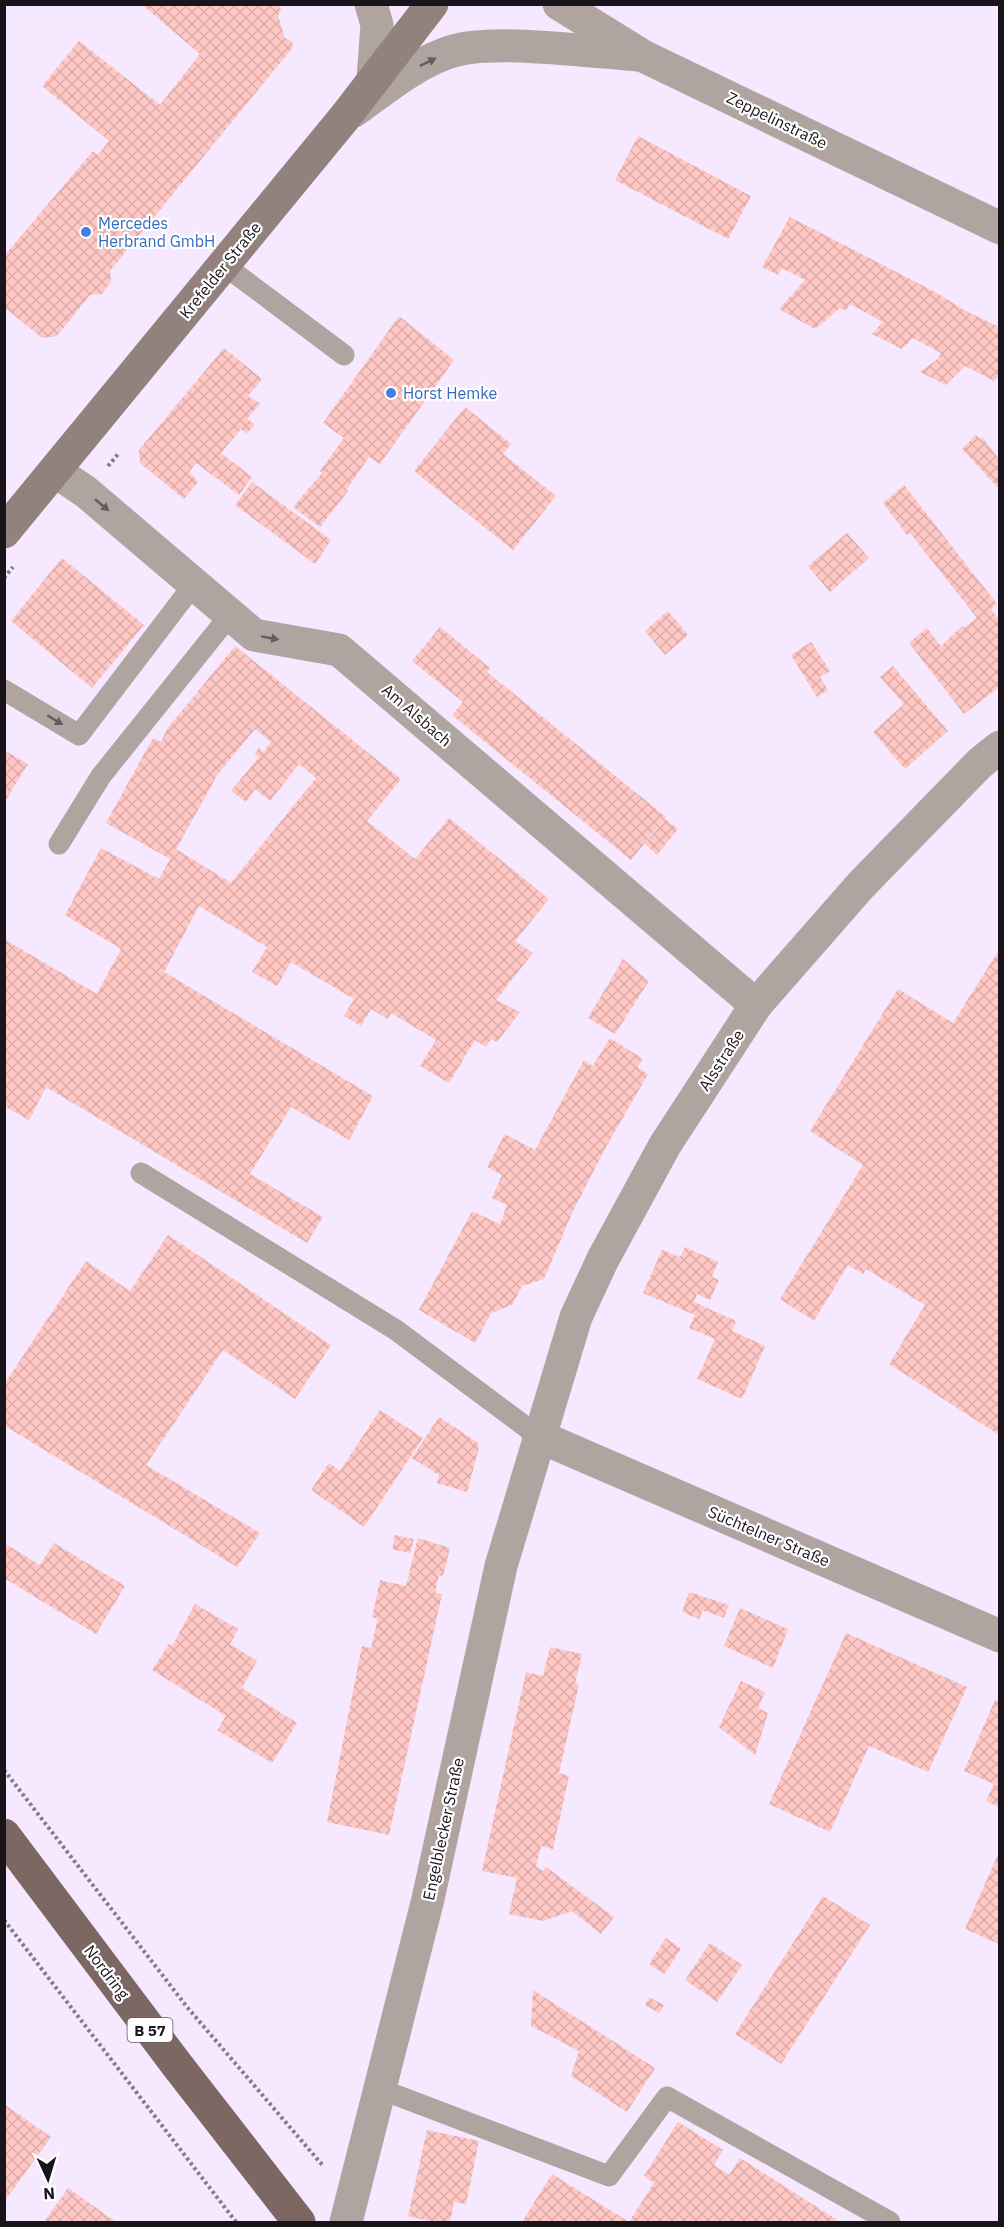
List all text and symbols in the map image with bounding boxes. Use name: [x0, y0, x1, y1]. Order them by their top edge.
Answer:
one-way arrow: [420, 57, 437, 66]
street label: Zeppelinstraße: [723, 87, 831, 153]
place label: Mercedes Herbrand GmbH: [98, 213, 215, 251]
street label: Krefelder Straße: [175, 217, 265, 322]
marker: Mercedes Herbrand GmbH: [79, 225, 93, 239]
place label: Horst Hemke: [403, 383, 497, 403]
marker: Horst Hemke: [384, 386, 398, 400]
one-way arrow: [94, 499, 110, 512]
one-way arrow: [261, 633, 280, 642]
street label: Am Alsbach: [378, 679, 456, 751]
one-way arrow: [47, 715, 64, 725]
street label: Alsstraße: [694, 1025, 748, 1094]
street label: Süchtelner Straße: [705, 1501, 833, 1571]
street label: Engelblecker Straße: [418, 1756, 468, 1902]
street label: Nordring: [80, 1941, 134, 2004]
road number: B 57: [128, 2018, 172, 2042]
north arrow: [18, 2149, 78, 2209]
text: N: [43, 2184, 56, 2204]

